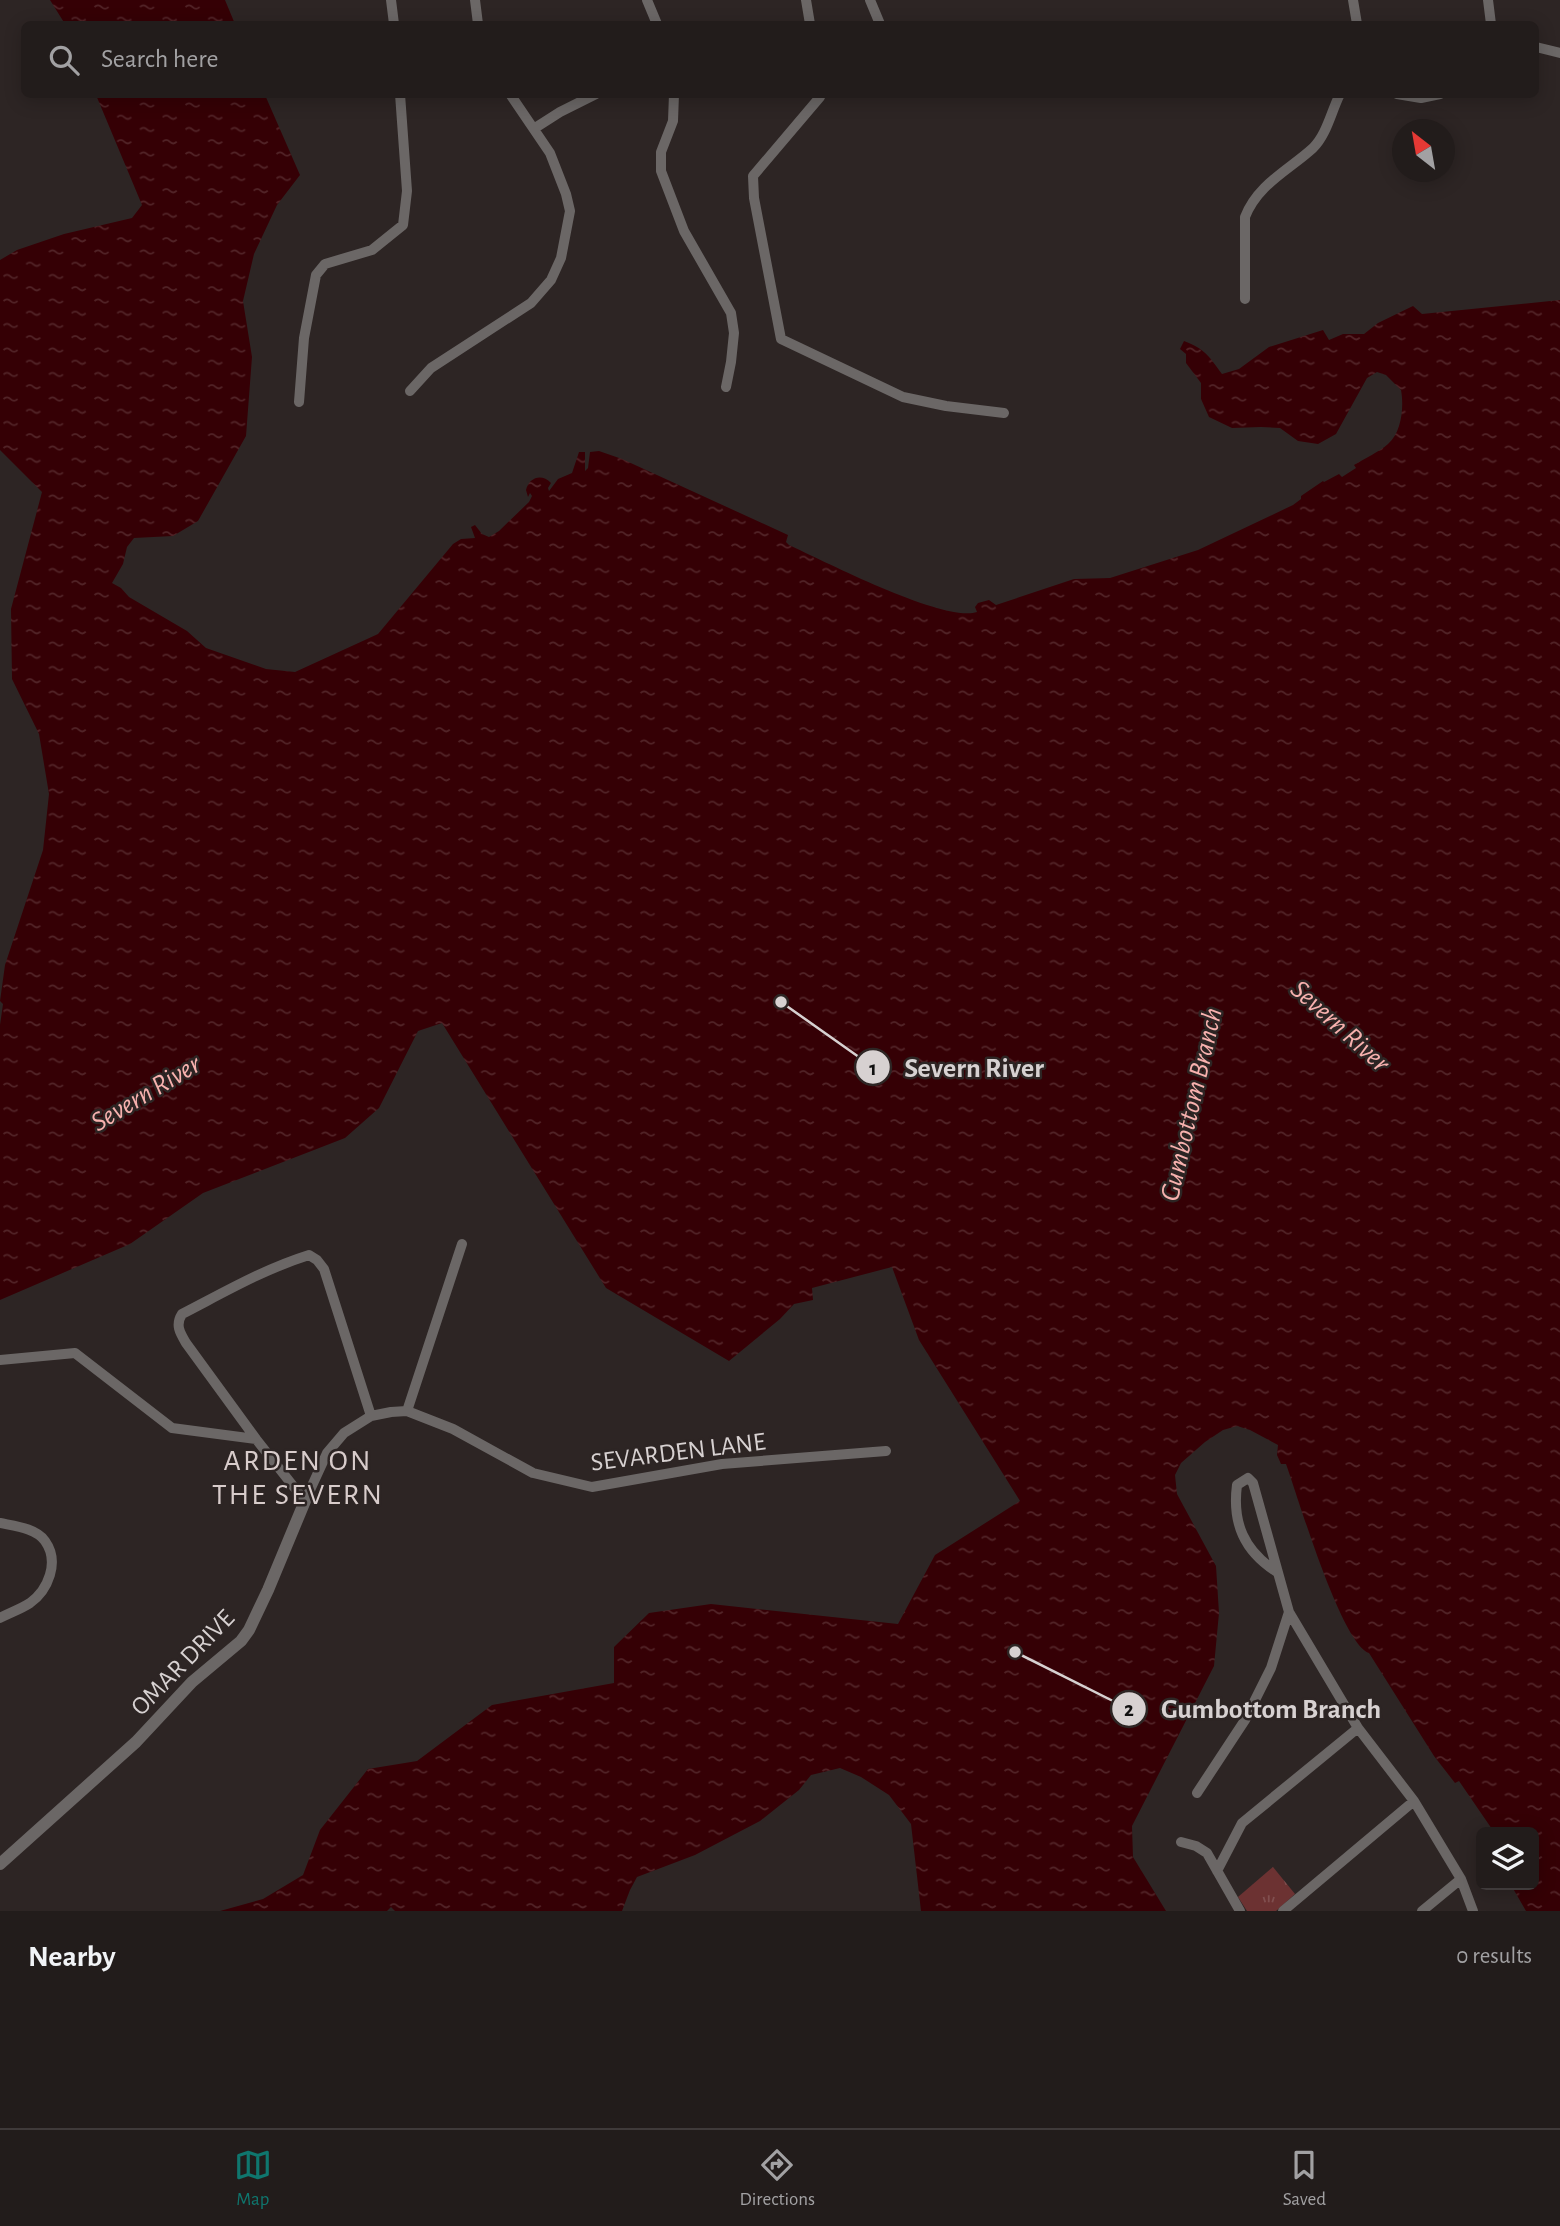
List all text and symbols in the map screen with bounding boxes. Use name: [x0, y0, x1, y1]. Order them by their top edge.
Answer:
search box: [21, 21, 1539, 98]
icon: search: [45, 41, 83, 79]
text: Search here: [101, 46, 219, 72]
north arrow: [1392, 119, 1455, 182]
water label: Severn River: [1285, 975, 1395, 1078]
water label: Gumbottom Branch: [1156, 1005, 1228, 1204]
callout: Severn River: [855, 1043, 1058, 1092]
water label: Severn River: [86, 1050, 206, 1137]
text: Severn River: [904, 1055, 1044, 1083]
text: 1: [869, 1058, 877, 1079]
street label: SEVARDEN LANE: [589, 1428, 767, 1476]
district label: ARDEN ON THE SEVERN: [212, 1446, 384, 1510]
street label: OMAR DRIVE: [126, 1605, 239, 1721]
callout: Gumbottom Branch: [1112, 1684, 1395, 1733]
text: Gumbottom Branch: [1161, 1696, 1381, 1724]
text: 2: [1124, 1699, 1134, 1720]
map controls: [1476, 1827, 1539, 1890]
button: layers: [1476, 1827, 1539, 1890]
text: Nearby: [28, 1942, 116, 1972]
text: 0 results: [1456, 1945, 1532, 1968]
tab: Map: [234, 2146, 272, 2211]
tab: Directions: [739, 2146, 815, 2211]
tab: Saved: [1283, 2146, 1326, 2211]

